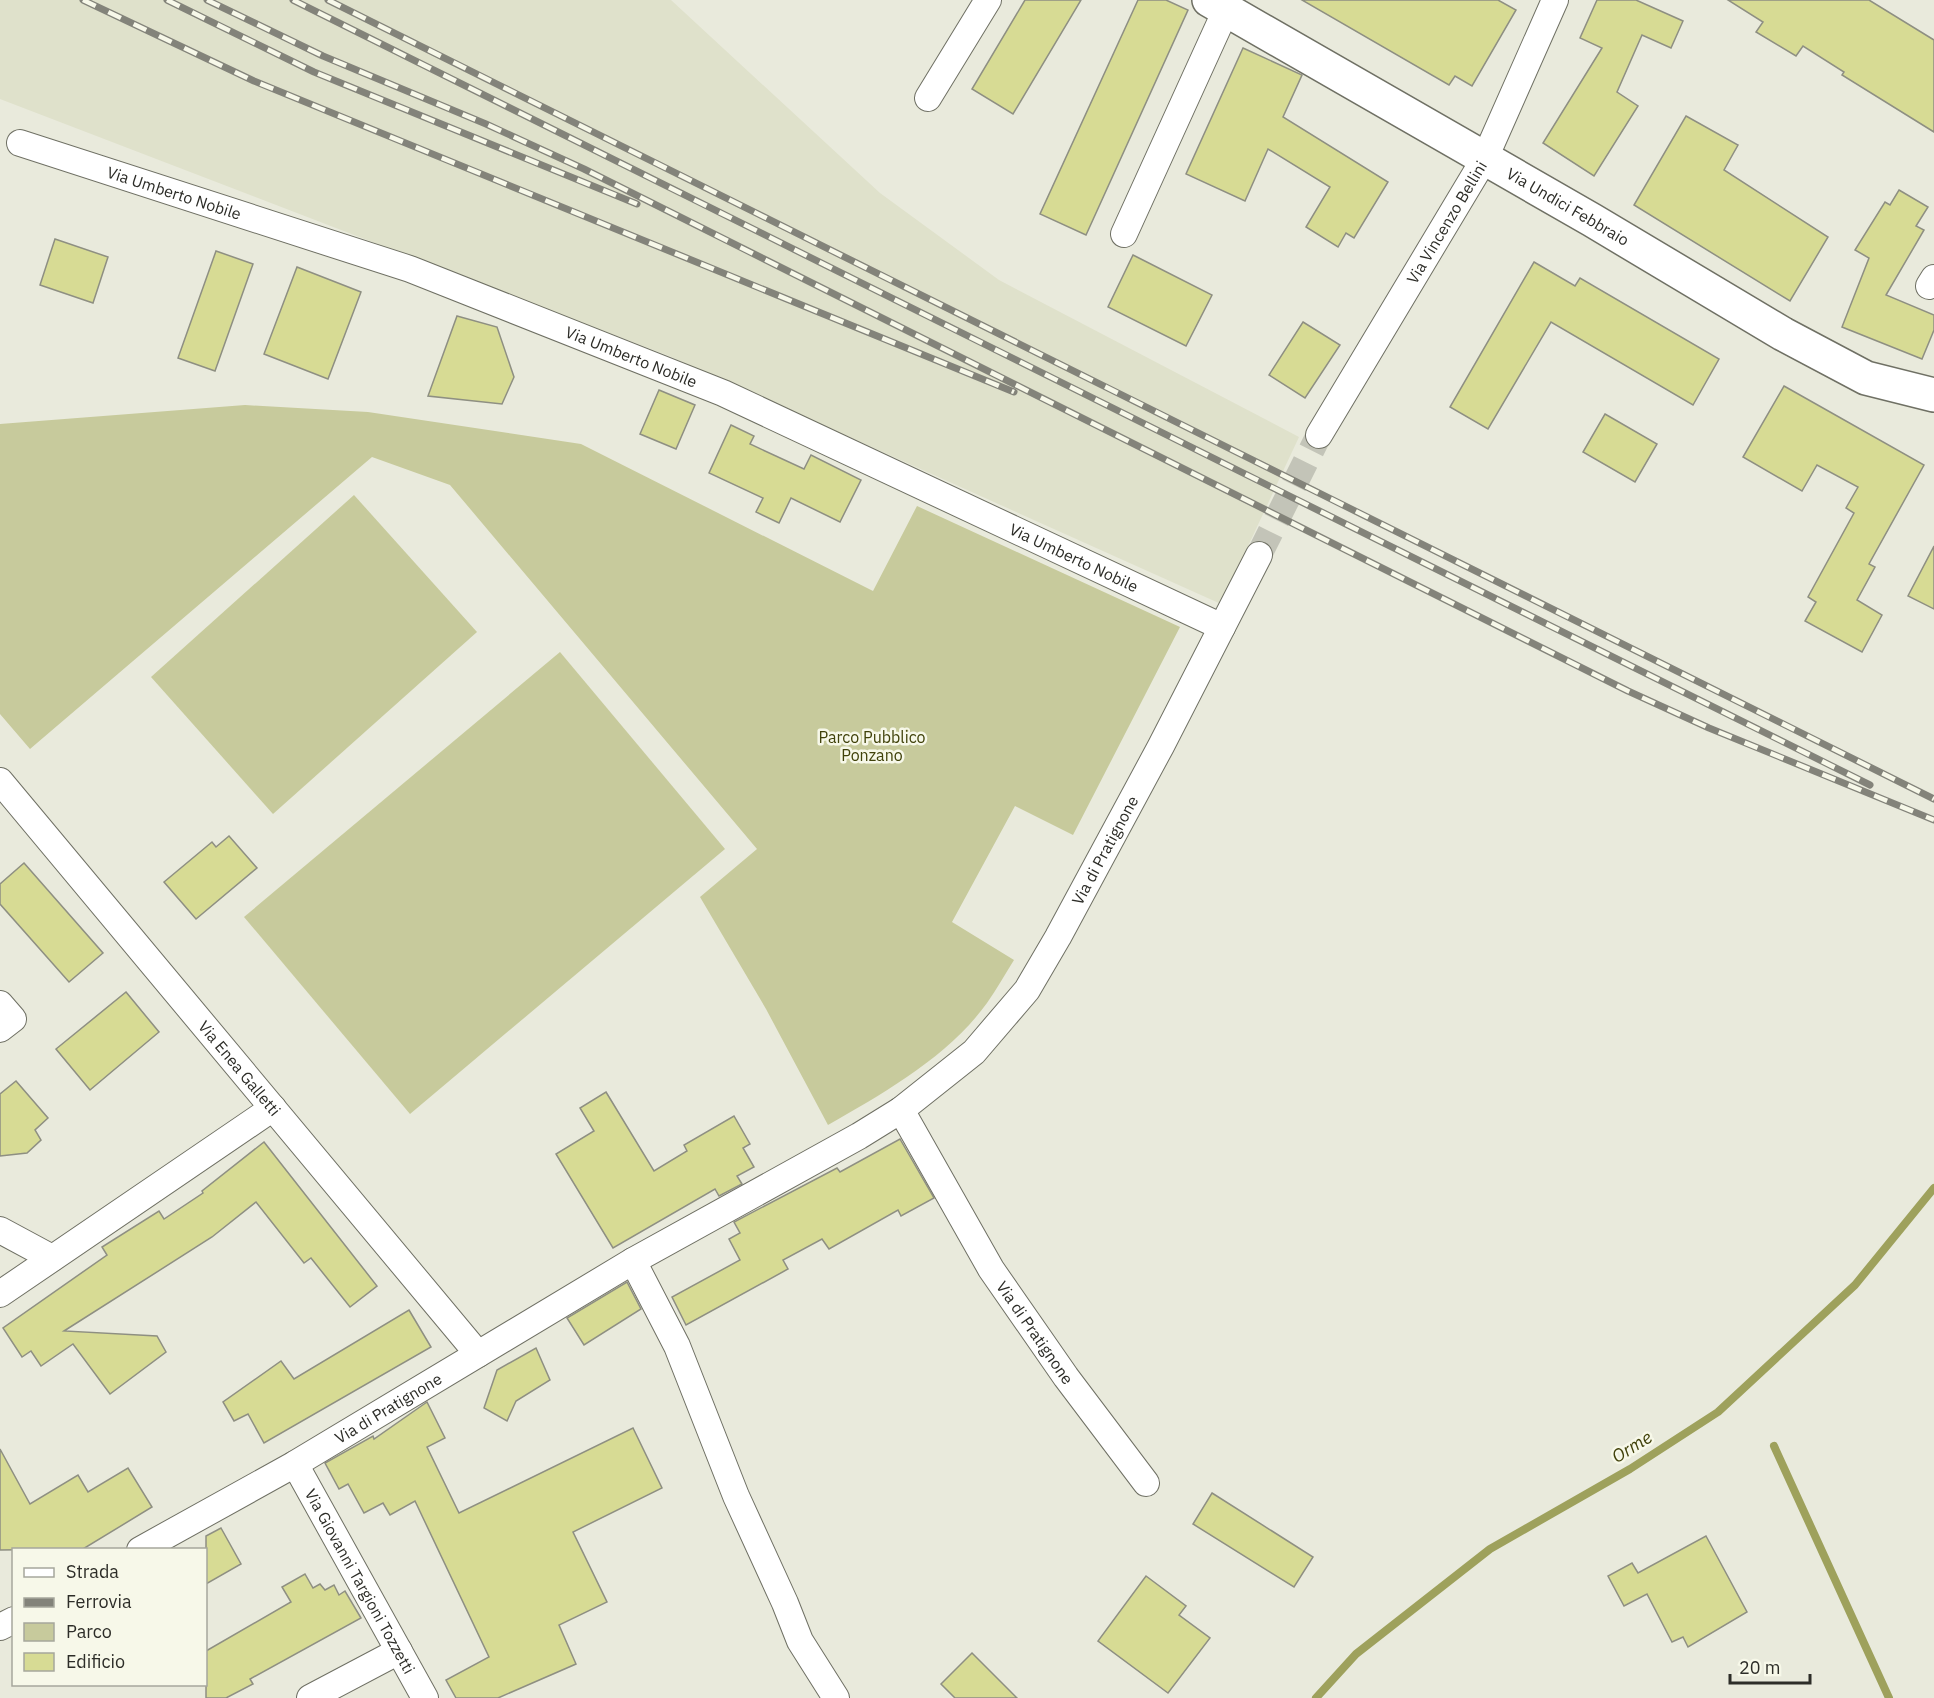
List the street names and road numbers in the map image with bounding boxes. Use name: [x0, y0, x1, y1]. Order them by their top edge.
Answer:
street label: Via Vincenzo Bellini: [1402, 157, 1491, 287]
street label: Via Umberto Nobile: [104, 162, 244, 224]
street label: Via Undici Febbraio: [1503, 163, 1633, 250]
street label: Via Umberto Nobile: [563, 322, 700, 392]
street label: Via Umberto Nobile: [1006, 519, 1142, 596]
street label: Via di Pratignone: [1067, 792, 1142, 908]
street label: Via Enea Galletti: [194, 1017, 285, 1120]
street label: Via di Pratignone: [992, 1277, 1078, 1388]
street label: Via di Pratignone: [331, 1368, 445, 1448]
street label: Via Giovanni Targioni Tozzetti: [301, 1485, 419, 1677]

